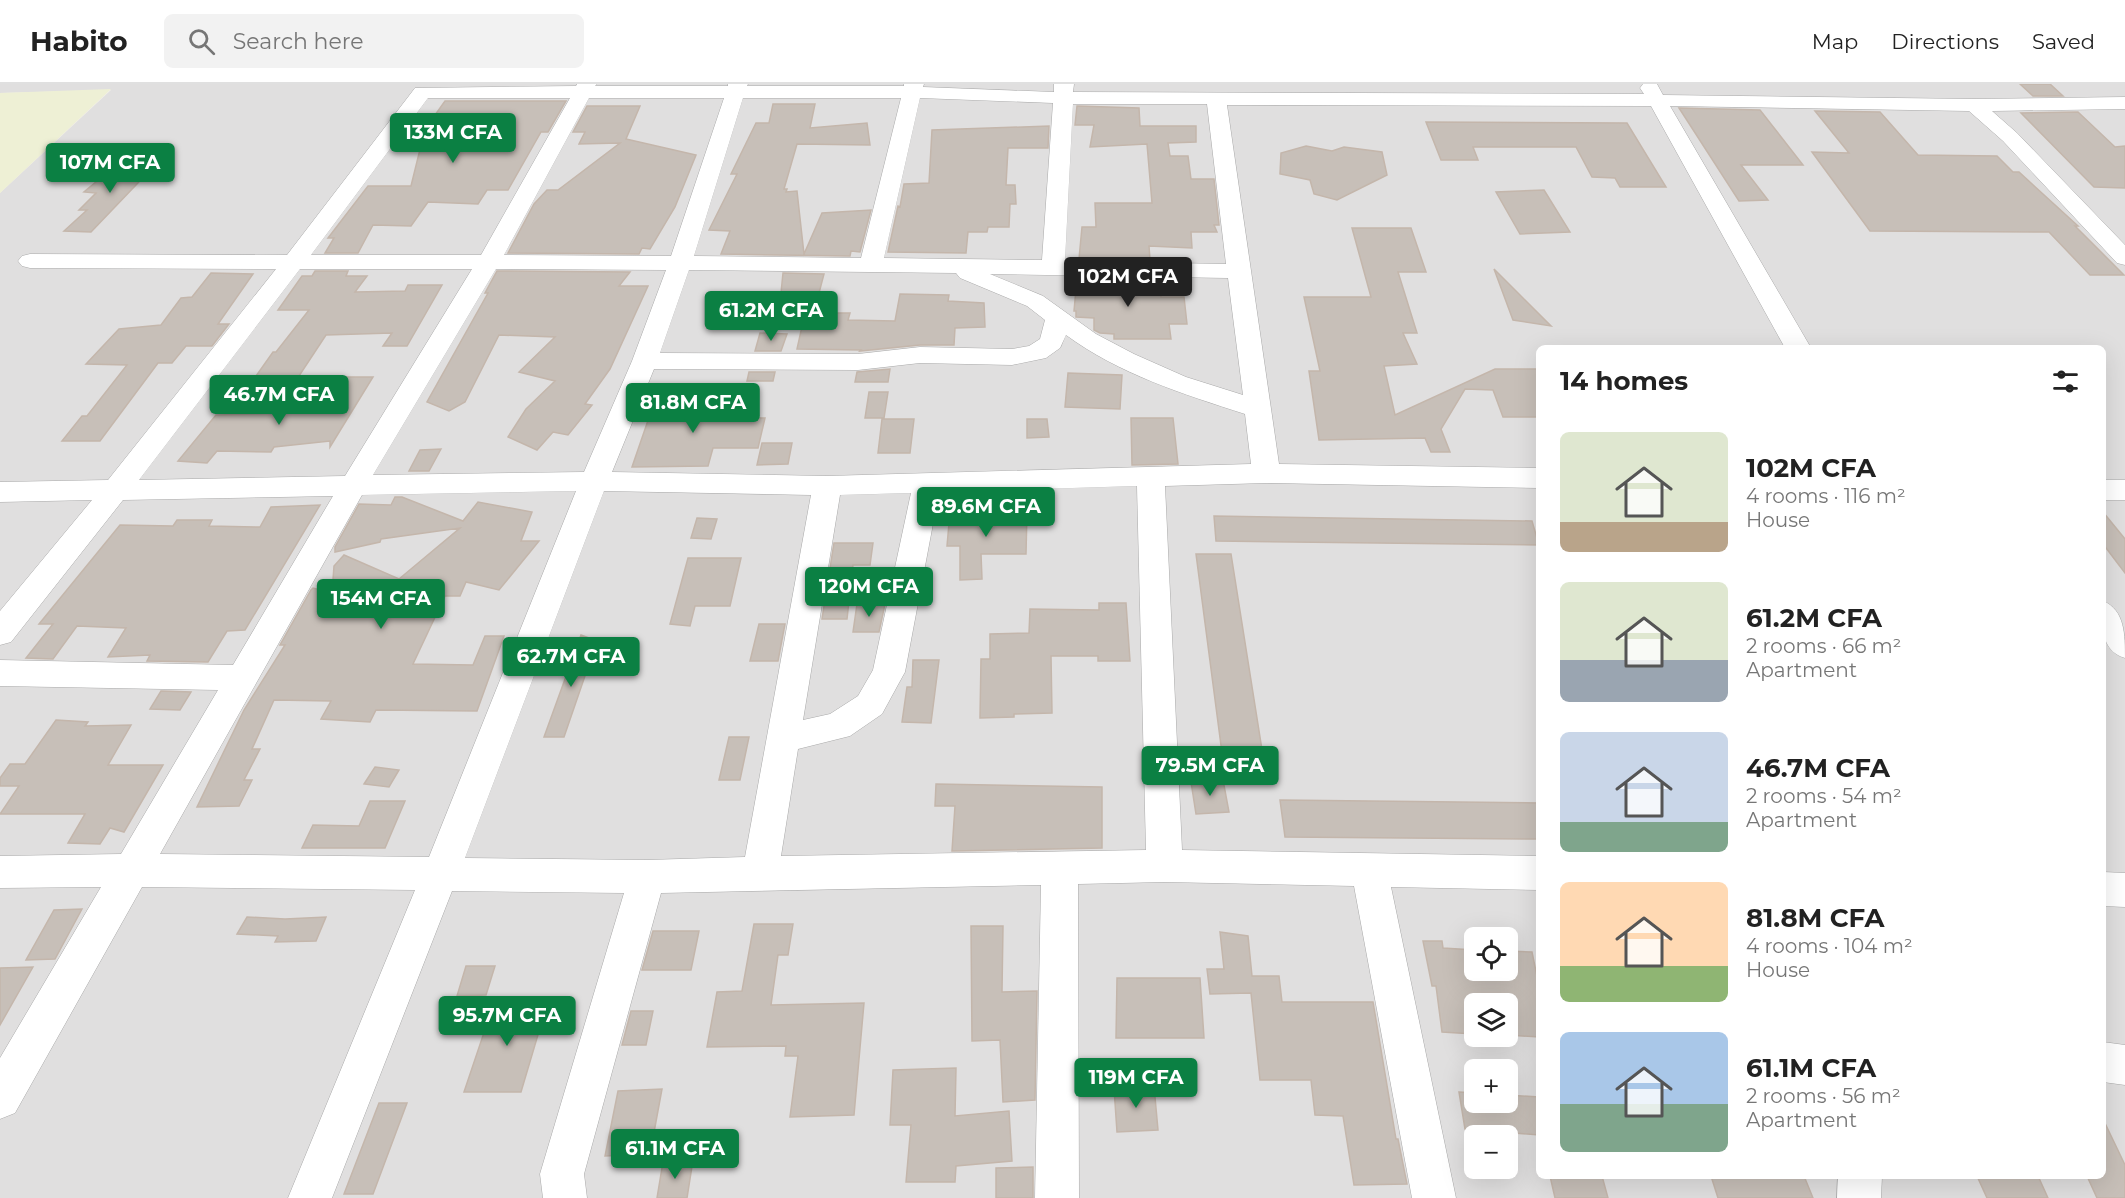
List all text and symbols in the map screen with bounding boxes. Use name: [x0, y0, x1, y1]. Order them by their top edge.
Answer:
search box: [164, 14, 584, 68]
text: Habito: [30, 24, 128, 58]
icon: search: [185, 25, 218, 58]
text: Search here: [233, 28, 364, 55]
text: Map: [1812, 29, 1858, 54]
text: Directions: [1891, 29, 1999, 54]
text: Saved: [2032, 29, 2095, 54]
pin: 133M CFA: [391, 113, 515, 164]
text: 133M CFA: [404, 120, 502, 144]
pin: 107M CFA: [48, 143, 172, 194]
text: 107M CFA: [60, 150, 160, 174]
pin: 102M CFA: [1066, 257, 1190, 308]
text: 102M CFA: [1078, 264, 1178, 288]
pin: 61.2M CFA: [702, 291, 840, 342]
text: 61.2M CFA: [719, 298, 823, 322]
text: 14 homes: [1560, 365, 1688, 397]
icon: filters: [2049, 365, 2082, 398]
pin: 46.7M CFA: [210, 375, 348, 426]
text: 46.7M CFA: [224, 382, 334, 406]
pin: 81.8M CFA: [624, 383, 762, 434]
text: 81.8M CFA: [640, 390, 746, 414]
text: 102M CFA: [1746, 452, 1876, 484]
icon: home: [1608, 456, 1680, 528]
text: 4 rooms · 116 m²: [1746, 484, 1906, 508]
pin: 89.6M CFA: [917, 487, 1055, 538]
text: 89.6M CFA: [931, 494, 1041, 518]
text: House: [1746, 508, 1810, 532]
pin: 120M CFA: [807, 567, 931, 618]
text: 120M CFA: [819, 574, 919, 598]
pin: 154M CFA: [319, 579, 443, 630]
text: 154M CFA: [331, 586, 431, 610]
text: 61.2M CFA: [1746, 602, 1882, 634]
icon: home: [1608, 606, 1680, 678]
text: 2 rooms · 66 m²: [1746, 634, 1901, 658]
pin: 62.7M CFA: [502, 637, 640, 688]
text: 62.7M CFA: [517, 644, 625, 668]
text: Apartment: [1746, 658, 1857, 682]
pin: 79.5M CFA: [1141, 746, 1279, 797]
text: 46.7M CFA: [1746, 752, 1890, 784]
text: 79.5M CFA: [1156, 753, 1264, 777]
icon: home: [1608, 756, 1680, 828]
text: 2 rooms · 54 m²: [1746, 784, 1902, 808]
text: Apartment: [1746, 808, 1857, 832]
text: 81.8M CFA: [1746, 902, 1884, 934]
icon: home: [1608, 906, 1680, 978]
map controls: [1464, 927, 1518, 1179]
button: locate: [1464, 927, 1518, 981]
text: 4 rooms · 104 m²: [1746, 934, 1913, 958]
text: House: [1746, 958, 1810, 982]
button: layers: [1464, 993, 1518, 1047]
pin: 95.7M CFA: [438, 996, 576, 1047]
text: 95.7M CFA: [453, 1003, 561, 1027]
text: 61.1M CFA: [1746, 1052, 1876, 1084]
icon: home: [1608, 1056, 1680, 1128]
pin: 119M CFA: [1074, 1058, 1198, 1109]
button: +: [1464, 1059, 1518, 1113]
text: 119M CFA: [1088, 1065, 1184, 1089]
text: 2 rooms · 56 m²: [1746, 1084, 1901, 1108]
text: Apartment: [1746, 1108, 1857, 1132]
button: −: [1464, 1125, 1518, 1179]
pin: 61.1M CFA: [606, 1129, 744, 1180]
text: 61.1M CFA: [625, 1136, 725, 1160]

